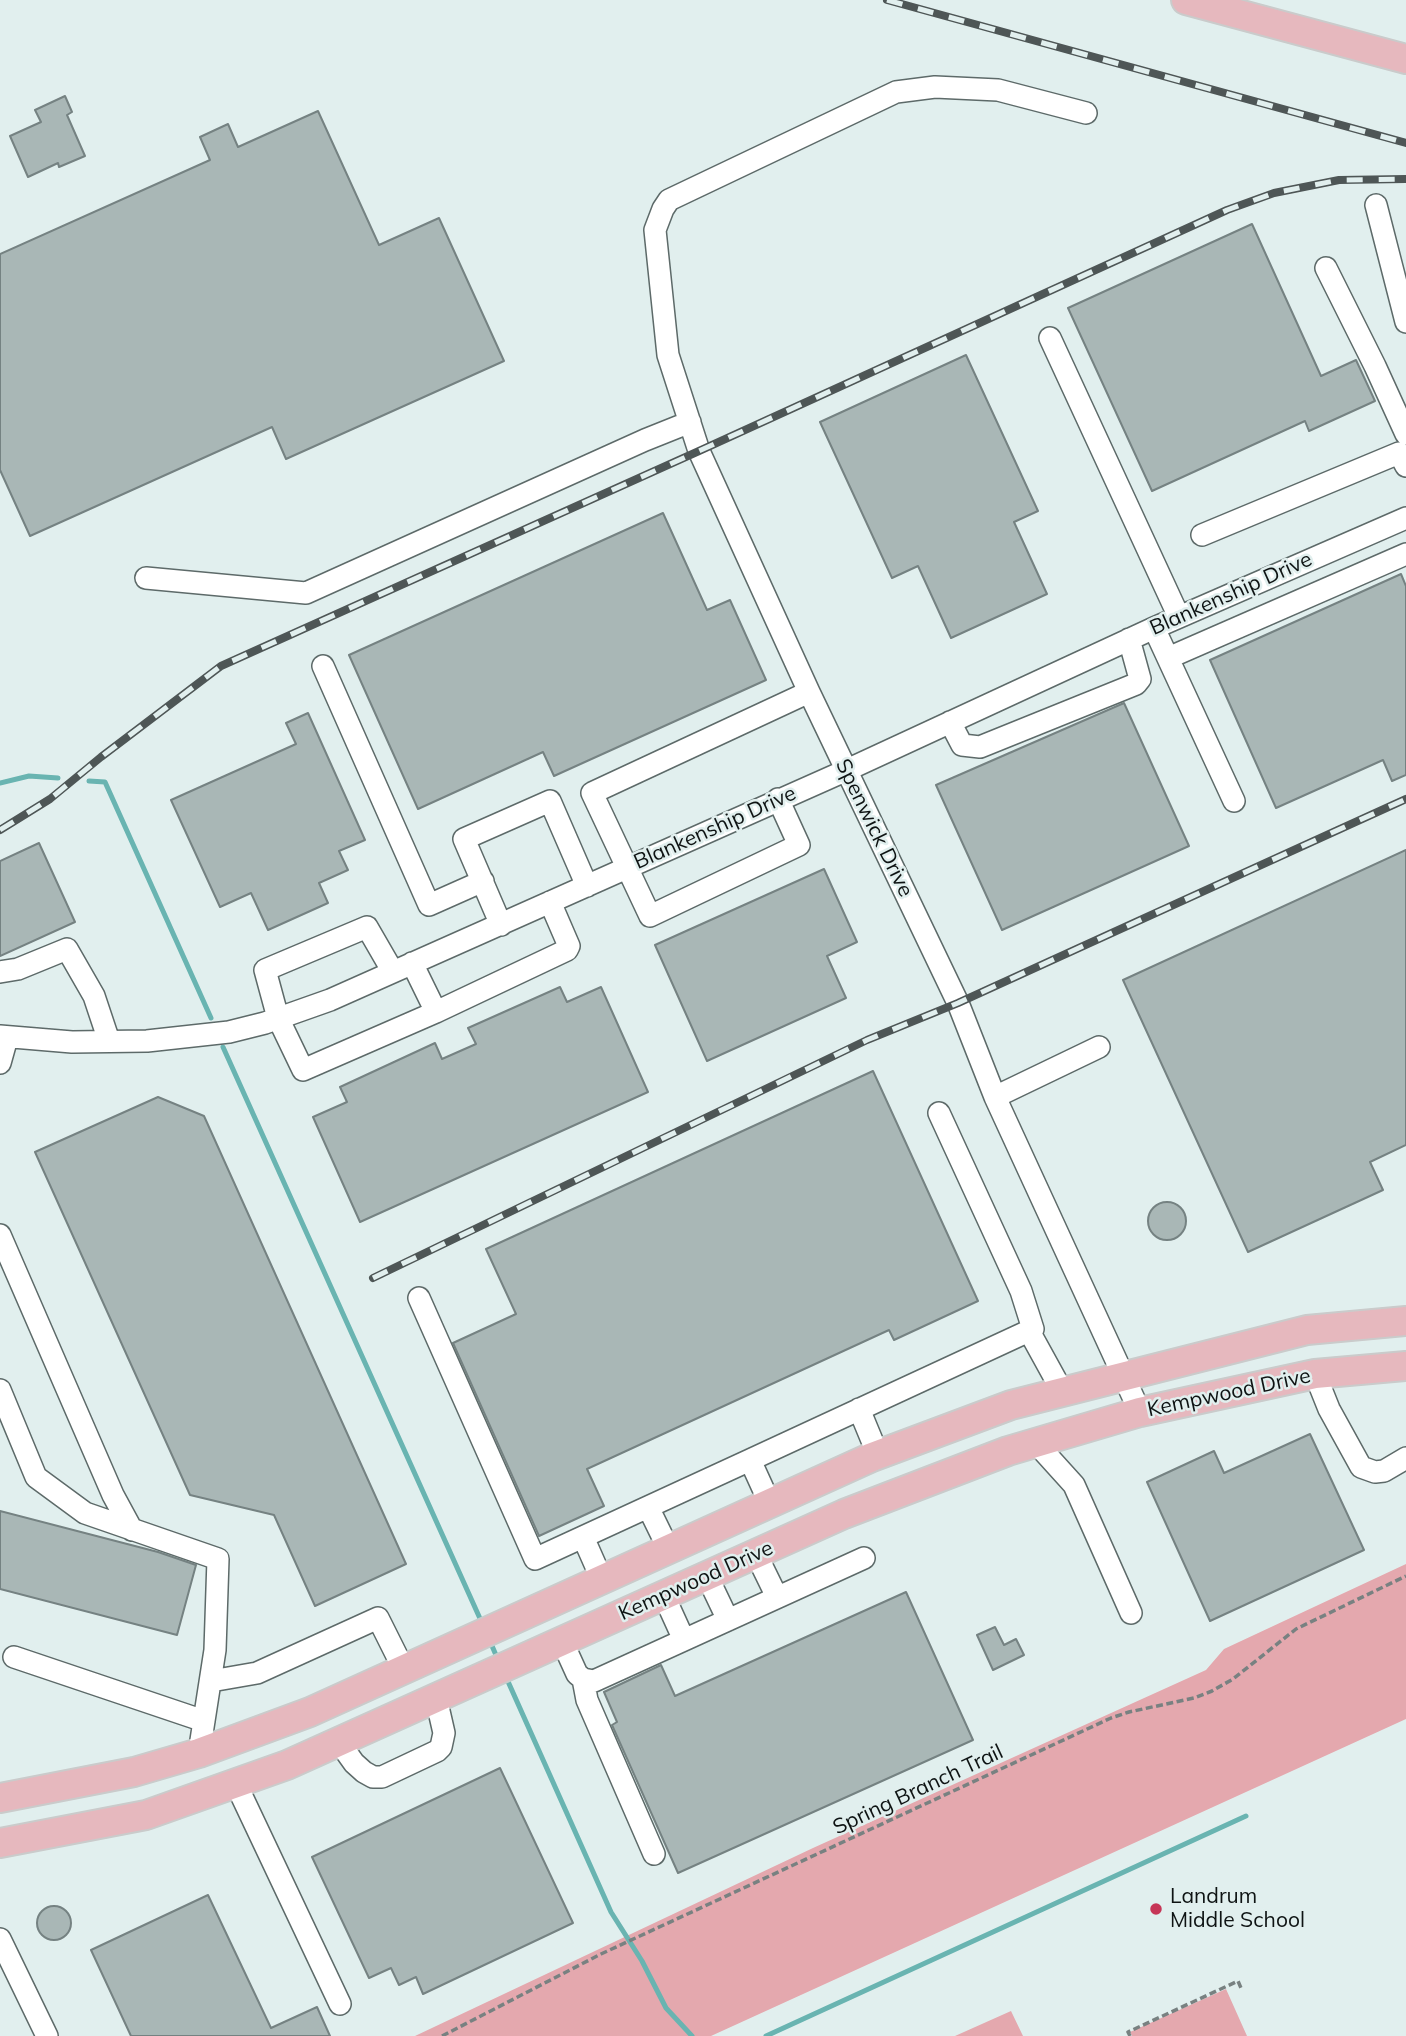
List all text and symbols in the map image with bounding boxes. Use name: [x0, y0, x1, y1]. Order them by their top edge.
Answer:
street label: Blankenship Drive: [1146, 547, 1316, 641]
street label: Spenwick Drive: [830, 755, 918, 901]
street label: Blankenship Drive: [630, 781, 800, 875]
street label: Kempwood Drive: [1145, 1363, 1313, 1423]
street label: Kempwood Drive: [615, 1536, 777, 1626]
street label: Spring Branch Trail: [829, 1740, 1007, 1840]
place label: Landrum Middle School: [1170, 1884, 1305, 1934]
marker: Landrum Middle School: [1148, 1901, 1164, 1917]

